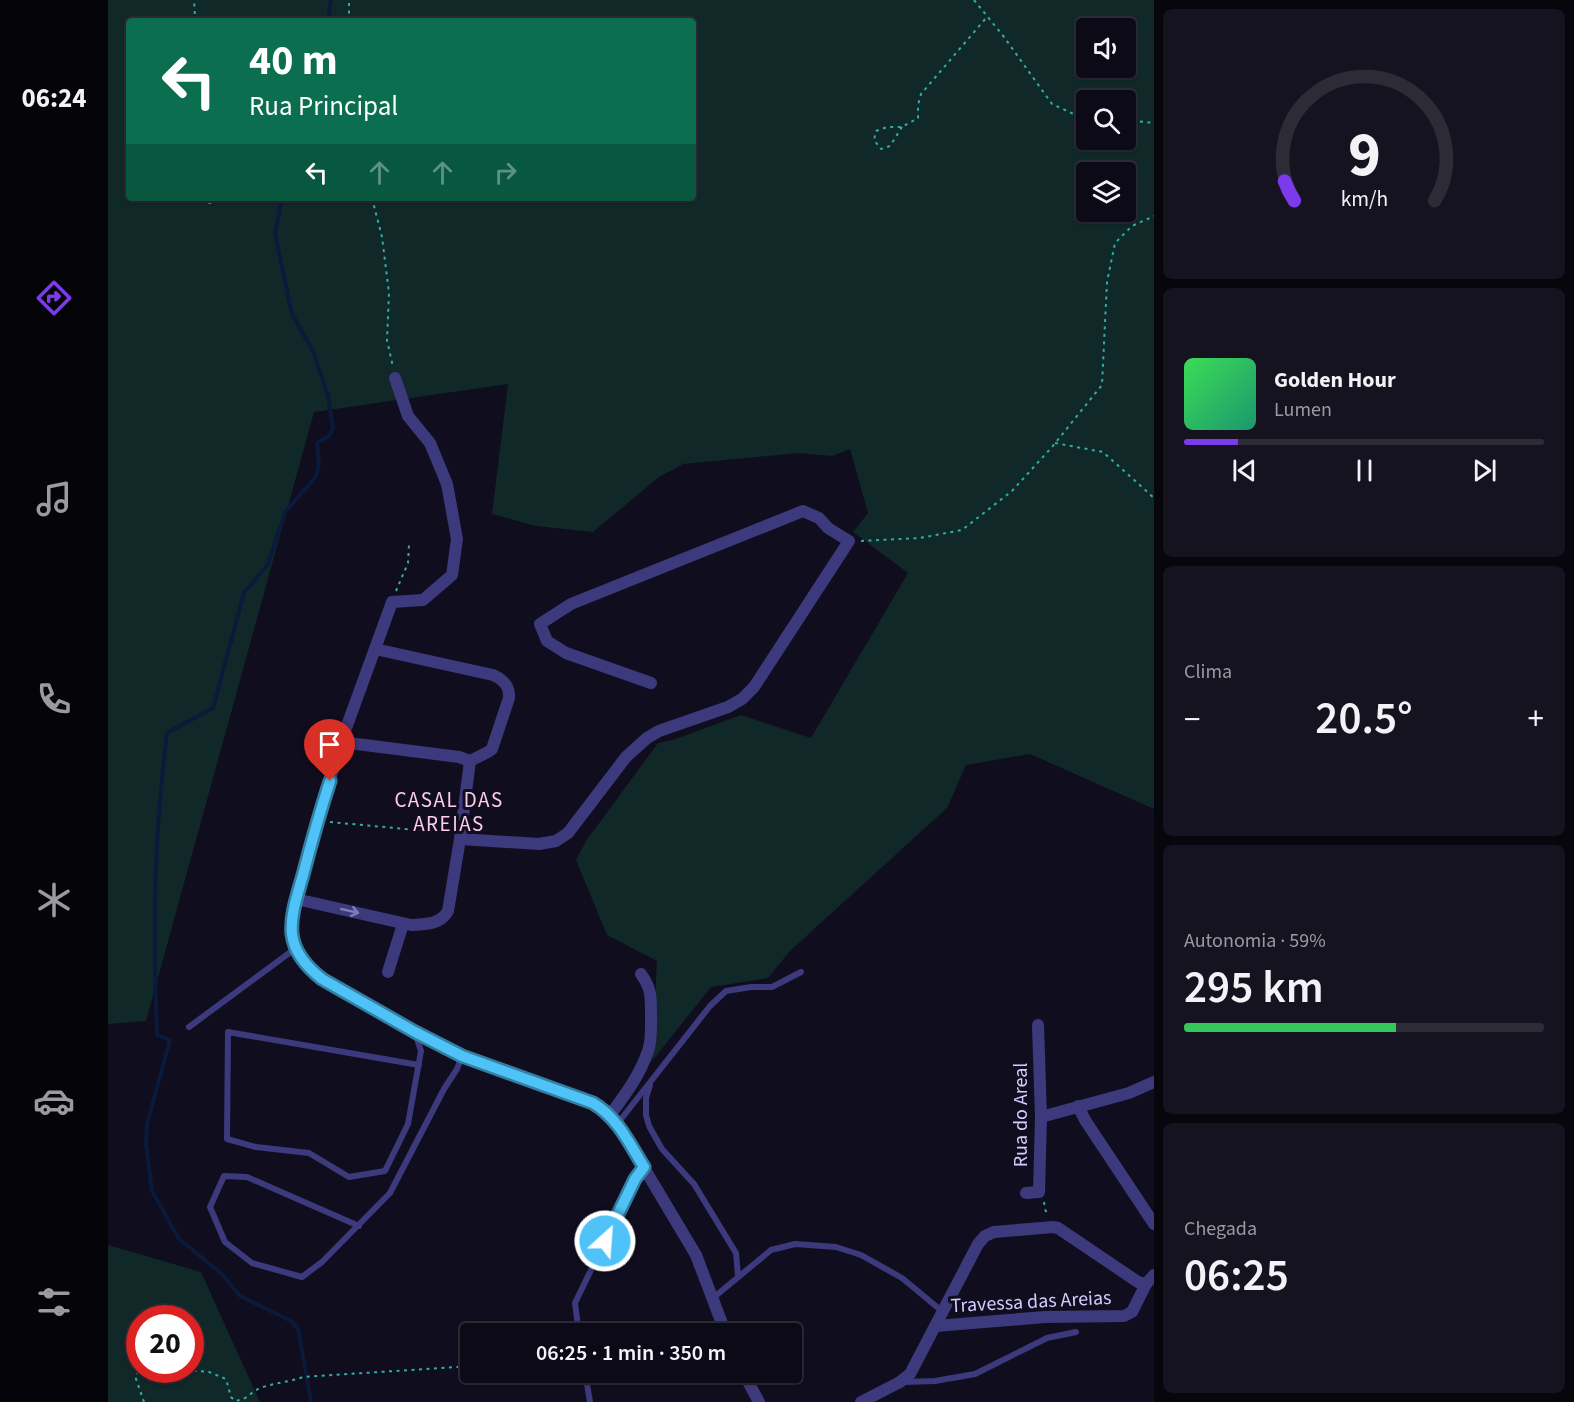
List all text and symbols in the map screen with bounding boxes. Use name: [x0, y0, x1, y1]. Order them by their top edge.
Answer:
map controls: [1076, 18, 1136, 222]
button: sound: [1076, 18, 1136, 78]
text: 40 m: [249, 31, 338, 91]
icon: left: [150, 42, 228, 120]
text: 06:24: [21, 79, 87, 118]
text: Rua Principal: [249, 87, 398, 126]
button: search: [1076, 90, 1136, 150]
text: 9: [1348, 111, 1380, 200]
icon: left: [300, 156, 333, 189]
icon: ahead: [363, 156, 396, 189]
icon: ahead: [426, 156, 459, 189]
icon: right: [489, 156, 522, 189]
button: layers: [1076, 162, 1136, 222]
text: km/h: [1340, 184, 1388, 215]
icon: directions: [33, 277, 75, 319]
text: Golden Hour: [1274, 364, 1396, 396]
text: Lumen: [1274, 396, 1332, 424]
icon: previous: [1228, 454, 1261, 487]
icon: pause: [1348, 454, 1381, 487]
icon: next: [1468, 454, 1501, 487]
icon: music: [33, 478, 75, 520]
text: Clima: [1184, 658, 1232, 686]
icon: phone: [33, 678, 75, 720]
text: 20.5°: [1315, 687, 1413, 751]
text: −: [1184, 696, 1200, 743]
text: +: [1528, 696, 1544, 743]
pin: [304, 719, 355, 781]
icon: arrive: [313, 728, 346, 761]
district label: CASAL DAS AREIAS: [394, 785, 504, 839]
icon: climate: [33, 879, 75, 921]
one-way arrow: [340, 906, 359, 918]
text: Autonomia · 59%: [1184, 927, 1326, 955]
text: 295 km: [1184, 956, 1324, 1020]
street label: Rua do Areal: [1007, 1063, 1035, 1167]
icon: car: [33, 1080, 75, 1122]
position arrow: [573, 1209, 637, 1273]
text: Chegada: [1184, 1215, 1257, 1243]
text: 06:25: [1184, 1244, 1289, 1308]
icon: filters: [33, 1281, 75, 1323]
street label: Travessa das Areias: [950, 1284, 1112, 1320]
speed limit sign: 20: [126, 1305, 204, 1383]
text: 06:25 · 1 min · 350 m: [536, 1337, 726, 1369]

